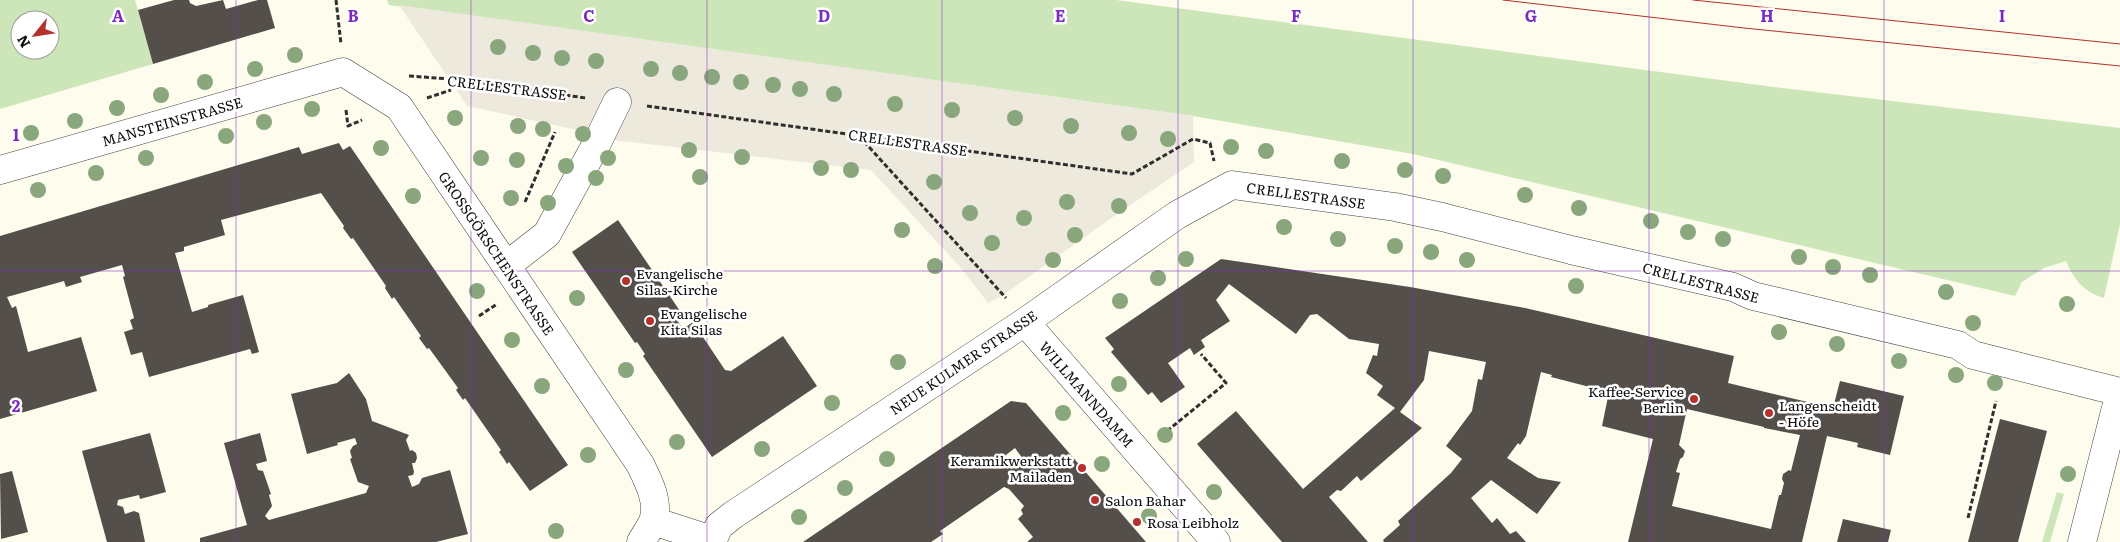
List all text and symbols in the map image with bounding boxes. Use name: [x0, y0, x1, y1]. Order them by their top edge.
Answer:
text: A: [112, 3, 124, 27]
text: B: [347, 3, 359, 27]
text: C: [583, 3, 595, 27]
text: D: [818, 3, 830, 27]
text: E: [1055, 3, 1066, 27]
text: F: [1291, 3, 1301, 27]
text: G: [1525, 3, 1537, 27]
text: H: [1760, 3, 1774, 27]
text: I: [1999, 3, 2005, 27]
north arrow: [10, 10, 60, 60]
text: N: [11, 32, 34, 52]
street label: CRELLESTRASSE: [446, 70, 568, 104]
street label: MANSTEINSTRASSE: [99, 91, 245, 151]
text: 1: [13, 122, 20, 146]
street label: CRELLESTRASSE: [847, 124, 969, 160]
street label: GROSSGÖRSCHENSTRASSE: [435, 167, 560, 339]
street label: CRELLESTRASSE: [1245, 177, 1367, 213]
street label: CRELLESTRASSE: [1640, 257, 1762, 307]
place label: Evangelische Silas-Kirche: [636, 263, 723, 299]
marker: Evangelische Silas-Kirche: [620, 275, 632, 287]
place label: Evangelische Kita Silas: [660, 303, 747, 339]
street label: NEUE KULMER STRASSE: [885, 305, 1041, 419]
marker: Evangelische Kita Silas: [644, 315, 656, 327]
street label: WILLMANNDAMM: [1035, 337, 1139, 451]
place label: Kaffee-Service Berlin: [1588, 381, 1684, 417]
text: 2: [12, 393, 21, 417]
marker: Kaffee-Service Berlin: [1688, 393, 1700, 405]
place label: Langenscheidt - Höfe: [1779, 395, 1877, 431]
marker: Langenscheidt - Höfe: [1763, 407, 1775, 419]
place label: Keramikwerkstatt Mailaden: [950, 450, 1072, 486]
marker: Keramikwerkstatt Mailaden: [1076, 462, 1088, 474]
place label: Salon Bahar: [1105, 490, 1186, 510]
marker: Salon Bahar: [1089, 494, 1101, 506]
place label: Rosa Leibholz: [1147, 512, 1239, 532]
marker: Rosa Leibholz: [1131, 516, 1143, 528]

